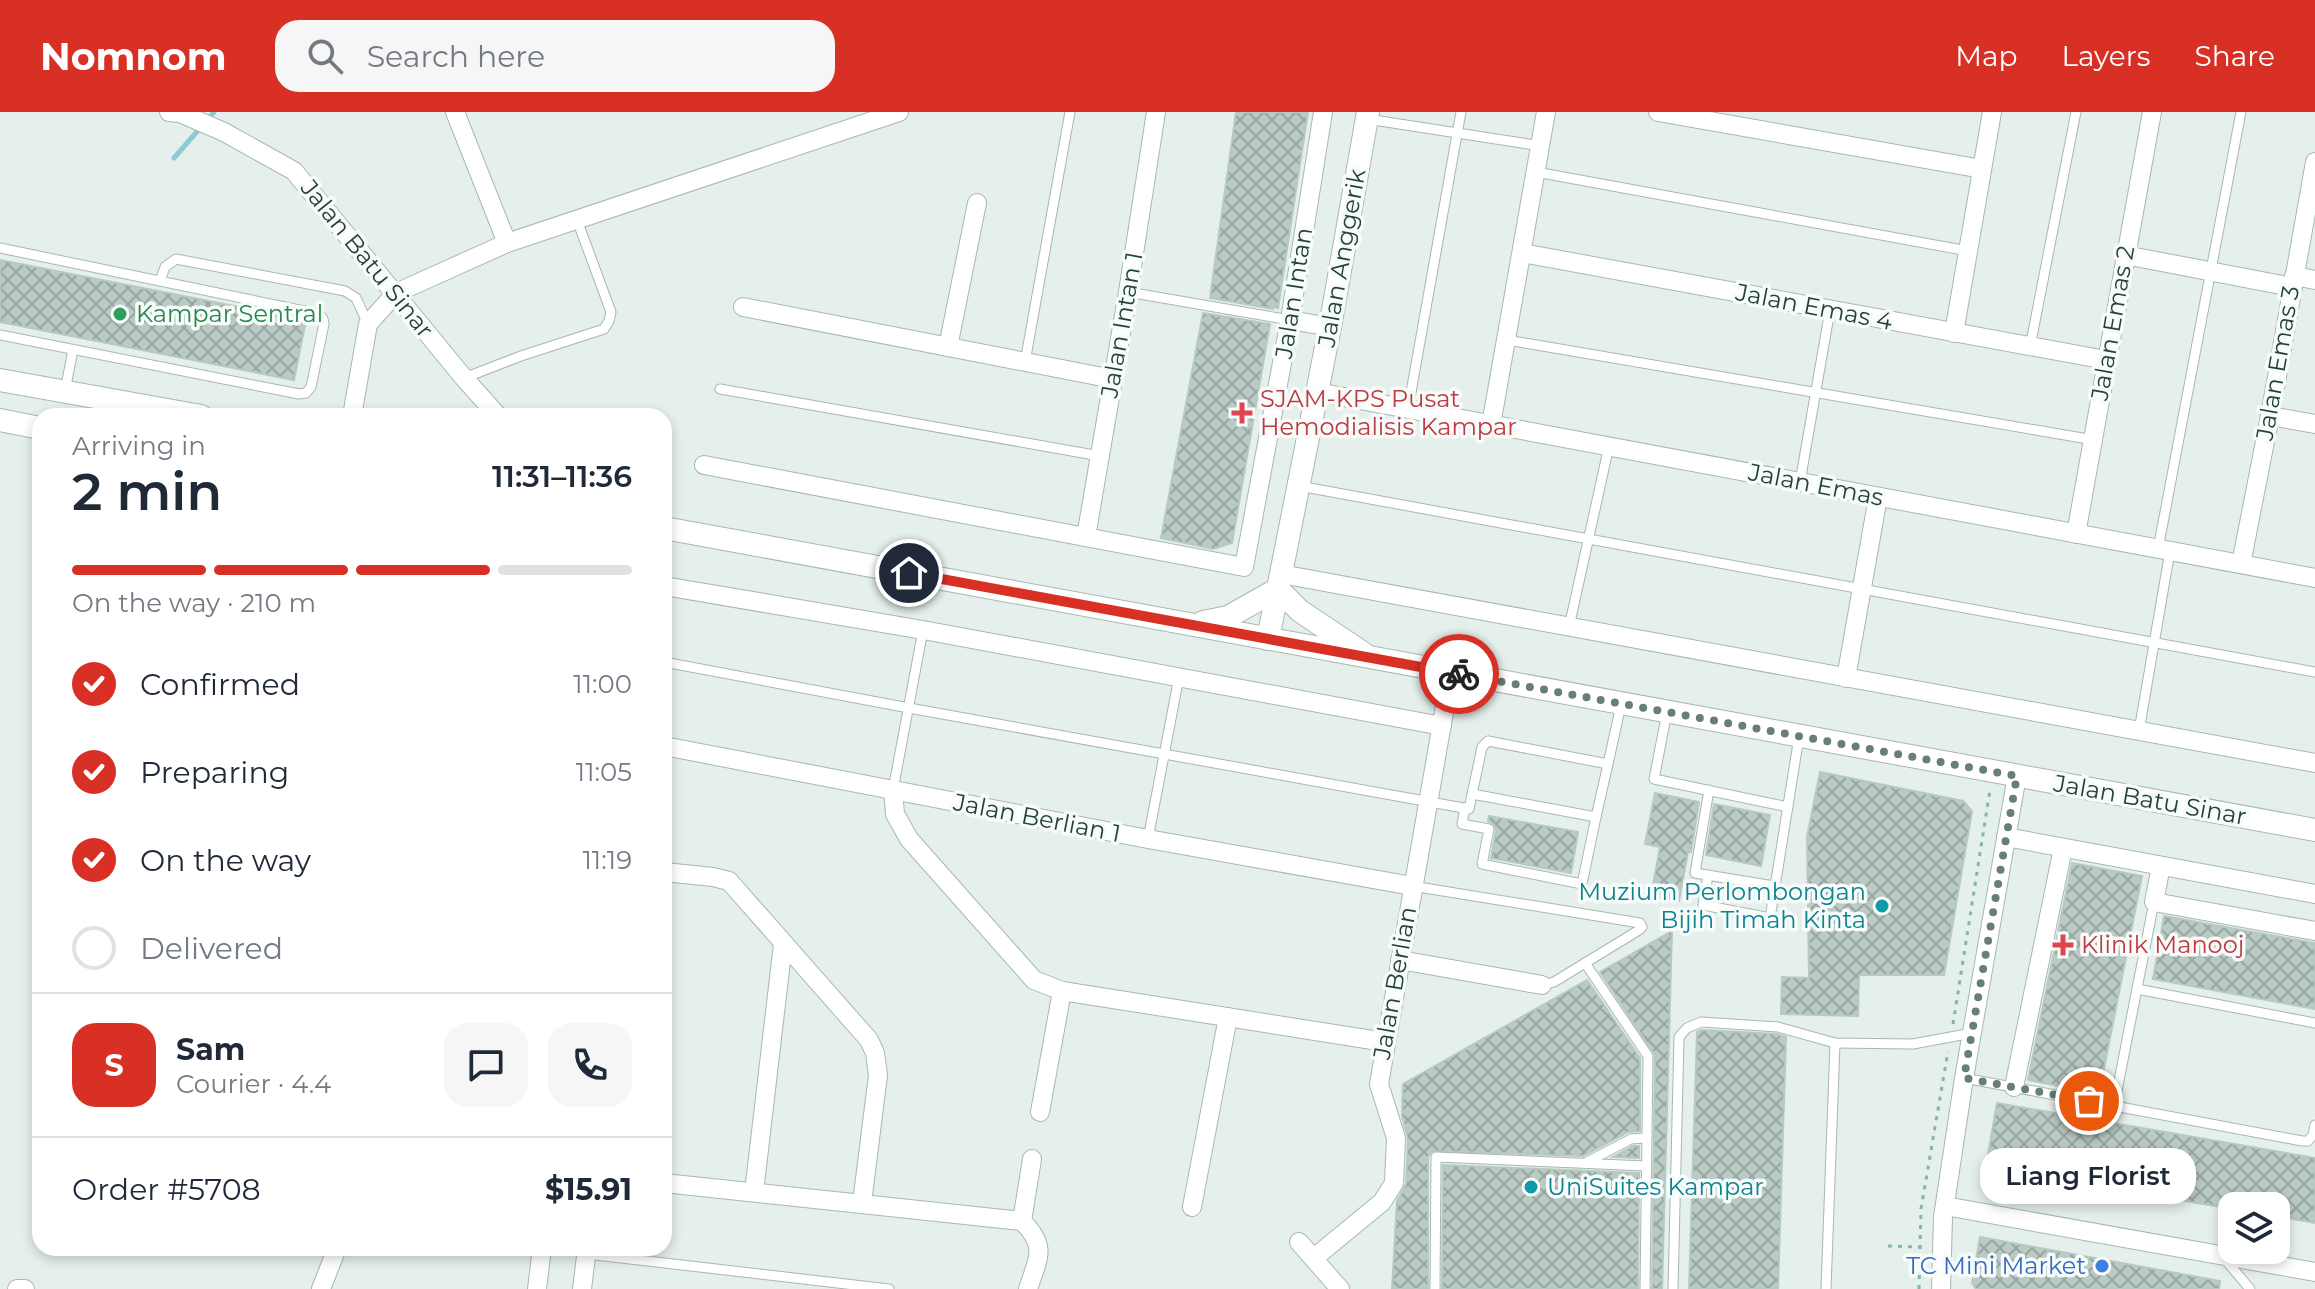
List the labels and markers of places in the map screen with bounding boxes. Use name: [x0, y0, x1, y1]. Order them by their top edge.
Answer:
place label: Kampar Sentral: [136, 299, 323, 328]
marker: Kampar Sentral: [111, 305, 129, 323]
place label: SJAM-KPS Pusat Hemodialisis Kampar: [1260, 384, 1517, 441]
marker: SJAM-KPS Pusat Hemodialisis Kampar: [1231, 402, 1253, 424]
pin: [875, 539, 943, 607]
place label: Muzium Perlombongan Bijih Timah Kinta: [1578, 877, 1866, 934]
marker: Muzium Perlombongan Bijih Timah Kinta: [1873, 897, 1891, 915]
place label: Klinik Manooj: [2081, 930, 2244, 959]
marker: Klinik Manooj: [2052, 934, 2074, 956]
pin: [2055, 1067, 2123, 1135]
callout: Liang Florist: [1981, 1149, 2197, 1205]
place label: UniSuites Kampar: [1547, 1172, 1764, 1201]
marker: UniSuites Kampar: [1522, 1178, 1540, 1196]
place label: TC Mini Market: [1906, 1251, 2086, 1280]
marker: TC Mini Market: [2093, 1257, 2111, 1275]

